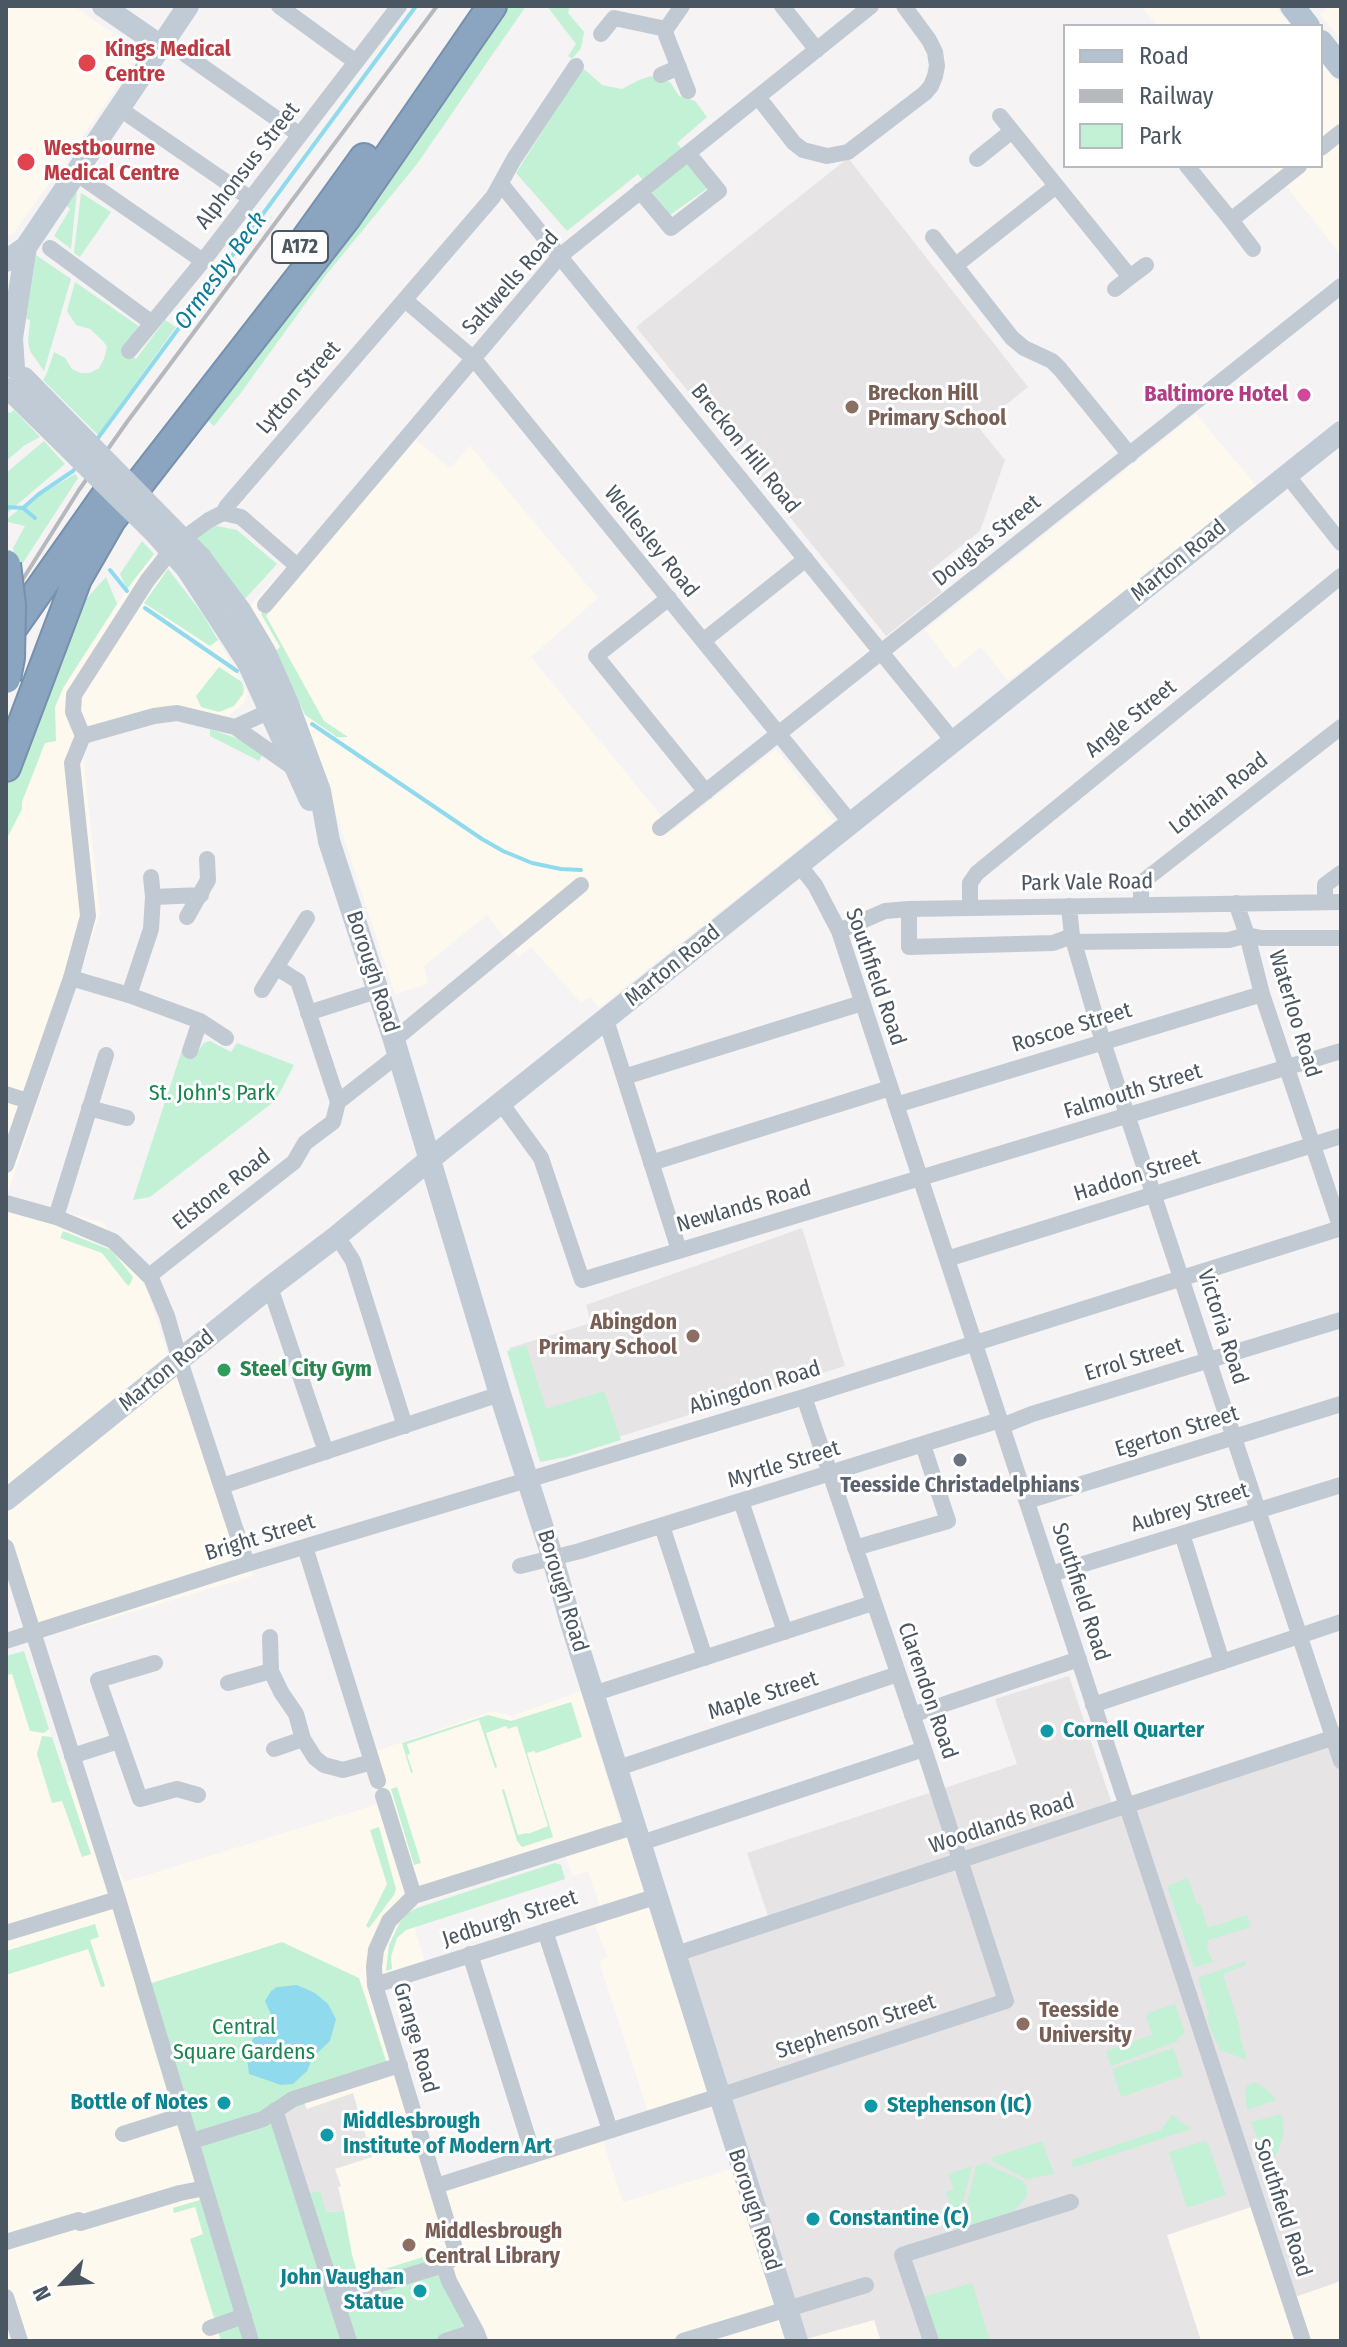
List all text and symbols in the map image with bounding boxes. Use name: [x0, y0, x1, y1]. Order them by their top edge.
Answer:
legend: [1063, 24, 1323, 168]
place label: Kings Medical Centre: [105, 37, 231, 88]
text: Road: [1139, 42, 1189, 70]
marker: Kings Medical Centre: [76, 52, 98, 74]
text: Railway: [1139, 82, 1214, 110]
street label: Alphonsus Street: [190, 97, 306, 235]
text: Park: [1139, 122, 1182, 150]
place label: Westbourne Medical Centre: [44, 136, 179, 188]
marker: Westbourne Medical Centre: [15, 151, 37, 173]
water label: Ormesby Beck: [169, 207, 273, 335]
street label: Saltwells Road: [457, 225, 565, 341]
road number: A172: [272, 231, 328, 263]
street label: Lytton Street: [251, 336, 347, 440]
street label: Breckon Hill Road: [685, 379, 805, 519]
place label: Breckon Hill Primary School: [868, 381, 1006, 432]
place label: Baltimore Hotel: [1144, 382, 1288, 408]
marker: Baltimore Hotel: [1295, 386, 1313, 404]
marker: Breckon Hill Primary School: [843, 398, 861, 416]
street label: Wellesley Road: [598, 481, 704, 603]
street label: Douglas Street: [928, 489, 1046, 593]
street label: Marton Road: [1126, 515, 1232, 607]
street label: Angle Street: [1080, 674, 1182, 764]
street label: Lothian Road: [1164, 747, 1274, 841]
street label: Park Vale Road: [1021, 869, 1153, 897]
street label: Southfield Road: [839, 905, 911, 1049]
street label: Borough Road: [340, 908, 404, 1036]
street label: Marton Road: [620, 920, 726, 1012]
street label: Waterloo Road: [1262, 947, 1326, 1081]
street label: Roscoe Street: [1009, 997, 1135, 1059]
street label: Falmouth Street: [1061, 1059, 1205, 1125]
park label: St. John's Park: [149, 1081, 275, 1107]
street label: Elstone Road: [168, 1144, 276, 1236]
street label: Haddon Street: [1071, 1144, 1203, 1208]
street label: Newlands Road: [674, 1175, 814, 1239]
street label: Victoria Road: [1191, 1266, 1253, 1388]
place label: Abingdon Primary School: [539, 1310, 677, 1362]
street label: Marton Road: [114, 1325, 220, 1417]
marker: Abingdon Primary School: [684, 1327, 702, 1345]
street label: Errol Street: [1082, 1333, 1186, 1387]
street label: Abingdon Road: [686, 1355, 824, 1421]
place label: Steel City Gym: [240, 1357, 372, 1383]
marker: Steel City Gym: [215, 1361, 233, 1379]
street label: Egerton Street: [1112, 1401, 1242, 1463]
street label: Myrtle Street: [725, 1435, 843, 1495]
marker: Teesside Christadelphians: [951, 1451, 969, 1469]
place label: Teesside Christadelphians: [840, 1473, 1080, 1499]
street label: Aubrey Street: [1128, 1478, 1252, 1538]
street label: Bright Street: [202, 1509, 318, 1567]
street label: Southfield Road: [1045, 1520, 1115, 1664]
street label: Borough Road: [531, 1527, 593, 1655]
street label: Clarendon Road: [891, 1619, 963, 1763]
street label: Maple Street: [705, 1666, 821, 1726]
place label: Cornell Quarter: [1063, 1718, 1204, 1744]
marker: Cornell Quarter: [1038, 1722, 1056, 1740]
street label: Woodlands Road: [926, 1788, 1078, 1860]
street label: Jedburgh Street: [439, 1885, 581, 1953]
street label: Grange Road: [387, 1980, 443, 2096]
street label: Stephenson Street: [773, 1989, 939, 2065]
place label: Teesside University: [1039, 1998, 1132, 2050]
park label: Central Square Gardens: [173, 2015, 315, 2066]
marker: Teesside University: [1014, 2015, 1032, 2033]
place label: Bottle of Notes: [70, 2090, 208, 2116]
place label: Stephenson (IC): [887, 2093, 1031, 2119]
marker: Bottle of Notes: [215, 2094, 233, 2112]
marker: Stephenson (IC): [862, 2097, 880, 2115]
place label: Middlesbrough Institute of Modern Art: [343, 2109, 552, 2160]
marker: Middlesbrough Institute of Modern Art: [318, 2126, 336, 2144]
street label: Southfield Road: [1247, 2136, 1317, 2280]
street label: Borough Road: [722, 2146, 786, 2274]
place label: Constantine (C): [829, 2206, 968, 2232]
marker: Constantine (C): [804, 2210, 822, 2228]
place label: Middlesbrough Central Library: [425, 2219, 562, 2270]
marker: Middlesbrough Central Library: [400, 2236, 418, 2254]
north arrow: [24, 2243, 104, 2323]
place label: John Vaughan Statue: [280, 2265, 404, 2316]
text: N: [27, 2282, 57, 2305]
marker: John Vaughan Statue: [411, 2282, 429, 2300]

